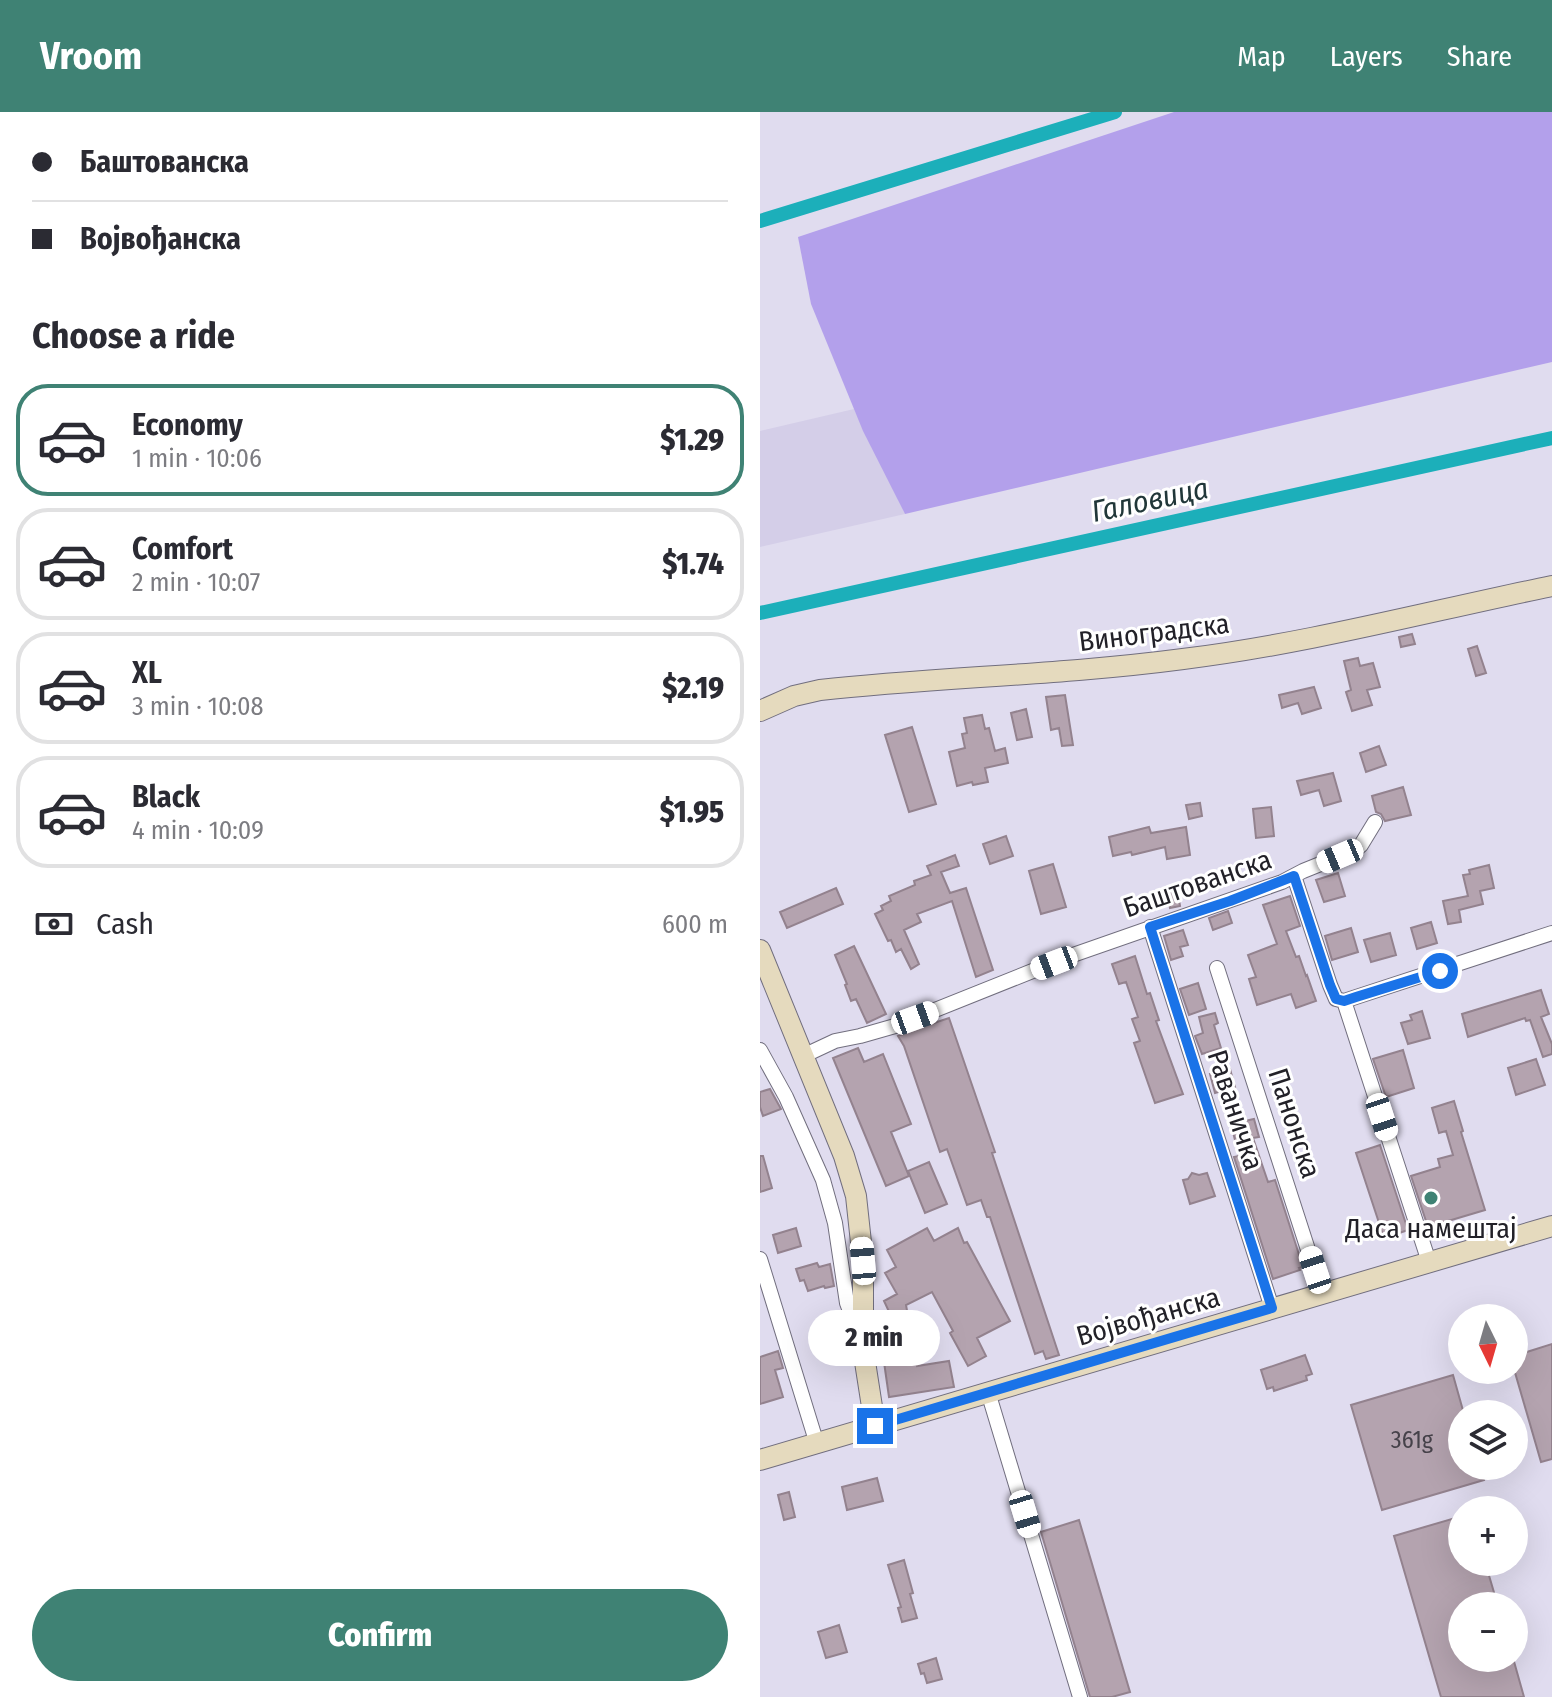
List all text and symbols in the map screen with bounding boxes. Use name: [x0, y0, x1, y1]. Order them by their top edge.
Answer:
text: Vroom: [40, 33, 142, 79]
text: Map: [1237, 40, 1286, 73]
text: Layers: [1330, 40, 1403, 73]
text: Share: [1447, 40, 1512, 73]
text: Баштованска: [80, 144, 249, 180]
text: Војвођанска: [80, 221, 241, 257]
text: Choose a ride: [32, 314, 235, 358]
icon: car: [36, 404, 108, 476]
text: Economy: [132, 407, 243, 443]
text: $1.29: [660, 422, 724, 458]
text: 1 min · 10:06: [132, 443, 262, 474]
water label: Галовица: [1088, 470, 1212, 530]
icon: car: [36, 528, 108, 600]
text: Comfort: [132, 531, 233, 567]
text: $1.74: [662, 546, 724, 582]
text: 2 min · 10:07: [132, 567, 260, 598]
street label: Виноградска: [1077, 607, 1231, 658]
icon: car: [36, 652, 108, 724]
text: XL: [132, 655, 162, 691]
text: $2.19: [662, 670, 724, 706]
text: 3 min · 10:08: [132, 691, 264, 722]
icon: car: [36, 776, 108, 848]
text: Black: [132, 779, 200, 815]
text: $1.95: [660, 794, 724, 830]
text: 4 min · 10:09: [132, 815, 264, 846]
car: [1313, 836, 1367, 876]
street label: Баштованска: [1119, 843, 1276, 924]
icon: cash: [32, 902, 76, 946]
text: Cash: [96, 906, 154, 942]
text: 600 m: [662, 909, 728, 940]
car: [1027, 943, 1081, 983]
route start: [1422, 953, 1458, 989]
car: [888, 999, 942, 1037]
street label: Раваничка: [1201, 1046, 1270, 1175]
street label: Панонска: [1261, 1064, 1328, 1182]
car: [1363, 1090, 1401, 1144]
marker: Даса намештај: [1422, 1189, 1440, 1207]
place label: Даса намештај: [1344, 1212, 1517, 1245]
car: [849, 1236, 877, 1286]
car: [1296, 1243, 1334, 1297]
street label: Војвођанска: [1073, 1280, 1224, 1353]
north arrow: [1448, 1304, 1528, 1384]
map controls: [1448, 1304, 1528, 1672]
callout: 2 min: [809, 1310, 941, 1366]
text: 2 min: [845, 1322, 903, 1353]
button: layers: [1448, 1400, 1528, 1480]
route end: [857, 1408, 893, 1444]
house number: 361g: [1391, 1426, 1434, 1454]
car: [1007, 1488, 1043, 1540]
button: +: [1448, 1496, 1528, 1576]
button: Confirm: [32, 1589, 728, 1681]
button: −: [1448, 1592, 1528, 1672]

